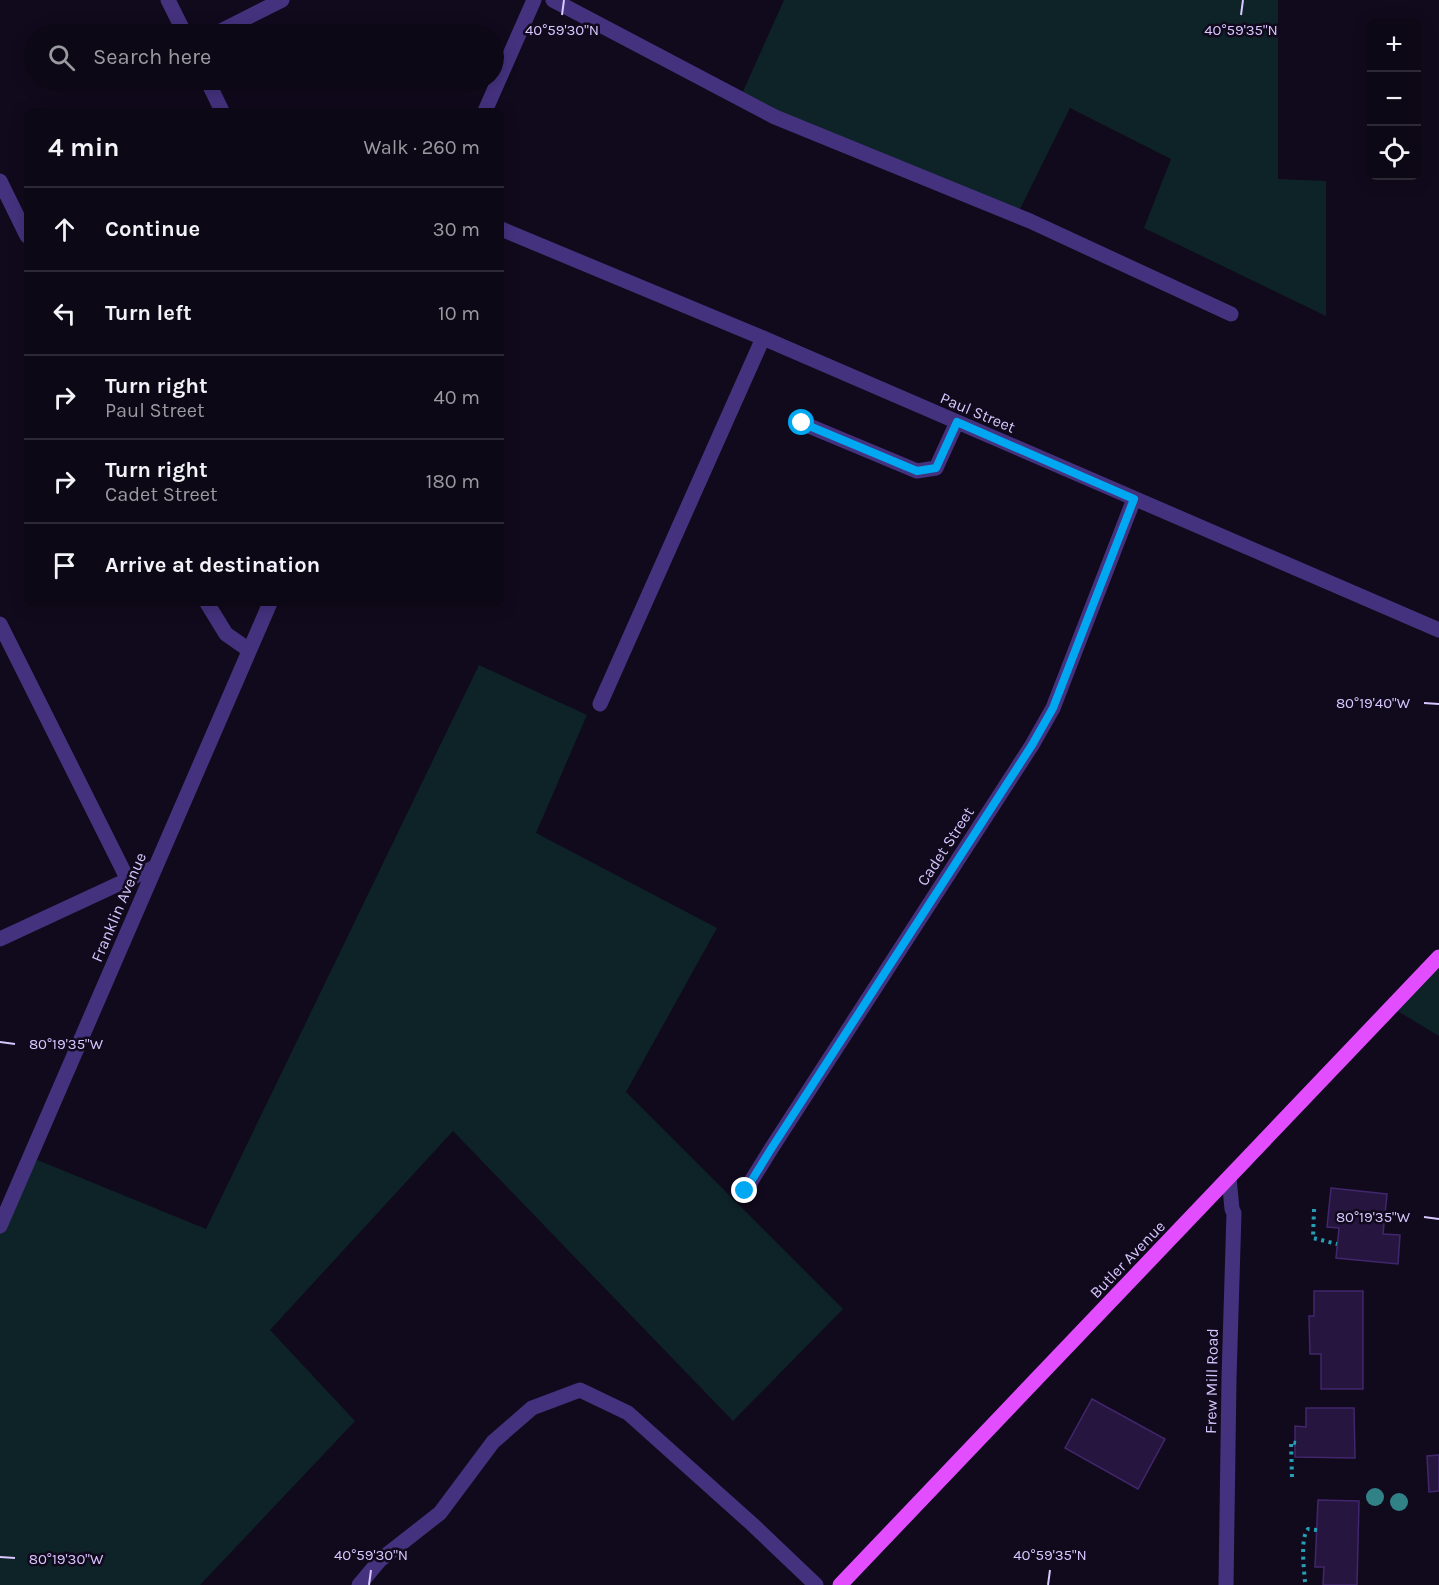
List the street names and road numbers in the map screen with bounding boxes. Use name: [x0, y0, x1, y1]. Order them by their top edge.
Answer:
street label: Paul Street: [937, 388, 1018, 437]
street label: Cadet Street: [913, 803, 978, 889]
street label: Franklin Avenue: [87, 850, 150, 965]
street label: Butler Avenue: [1086, 1217, 1169, 1302]
street label: Frew Mill Road: [1201, 1328, 1222, 1434]

